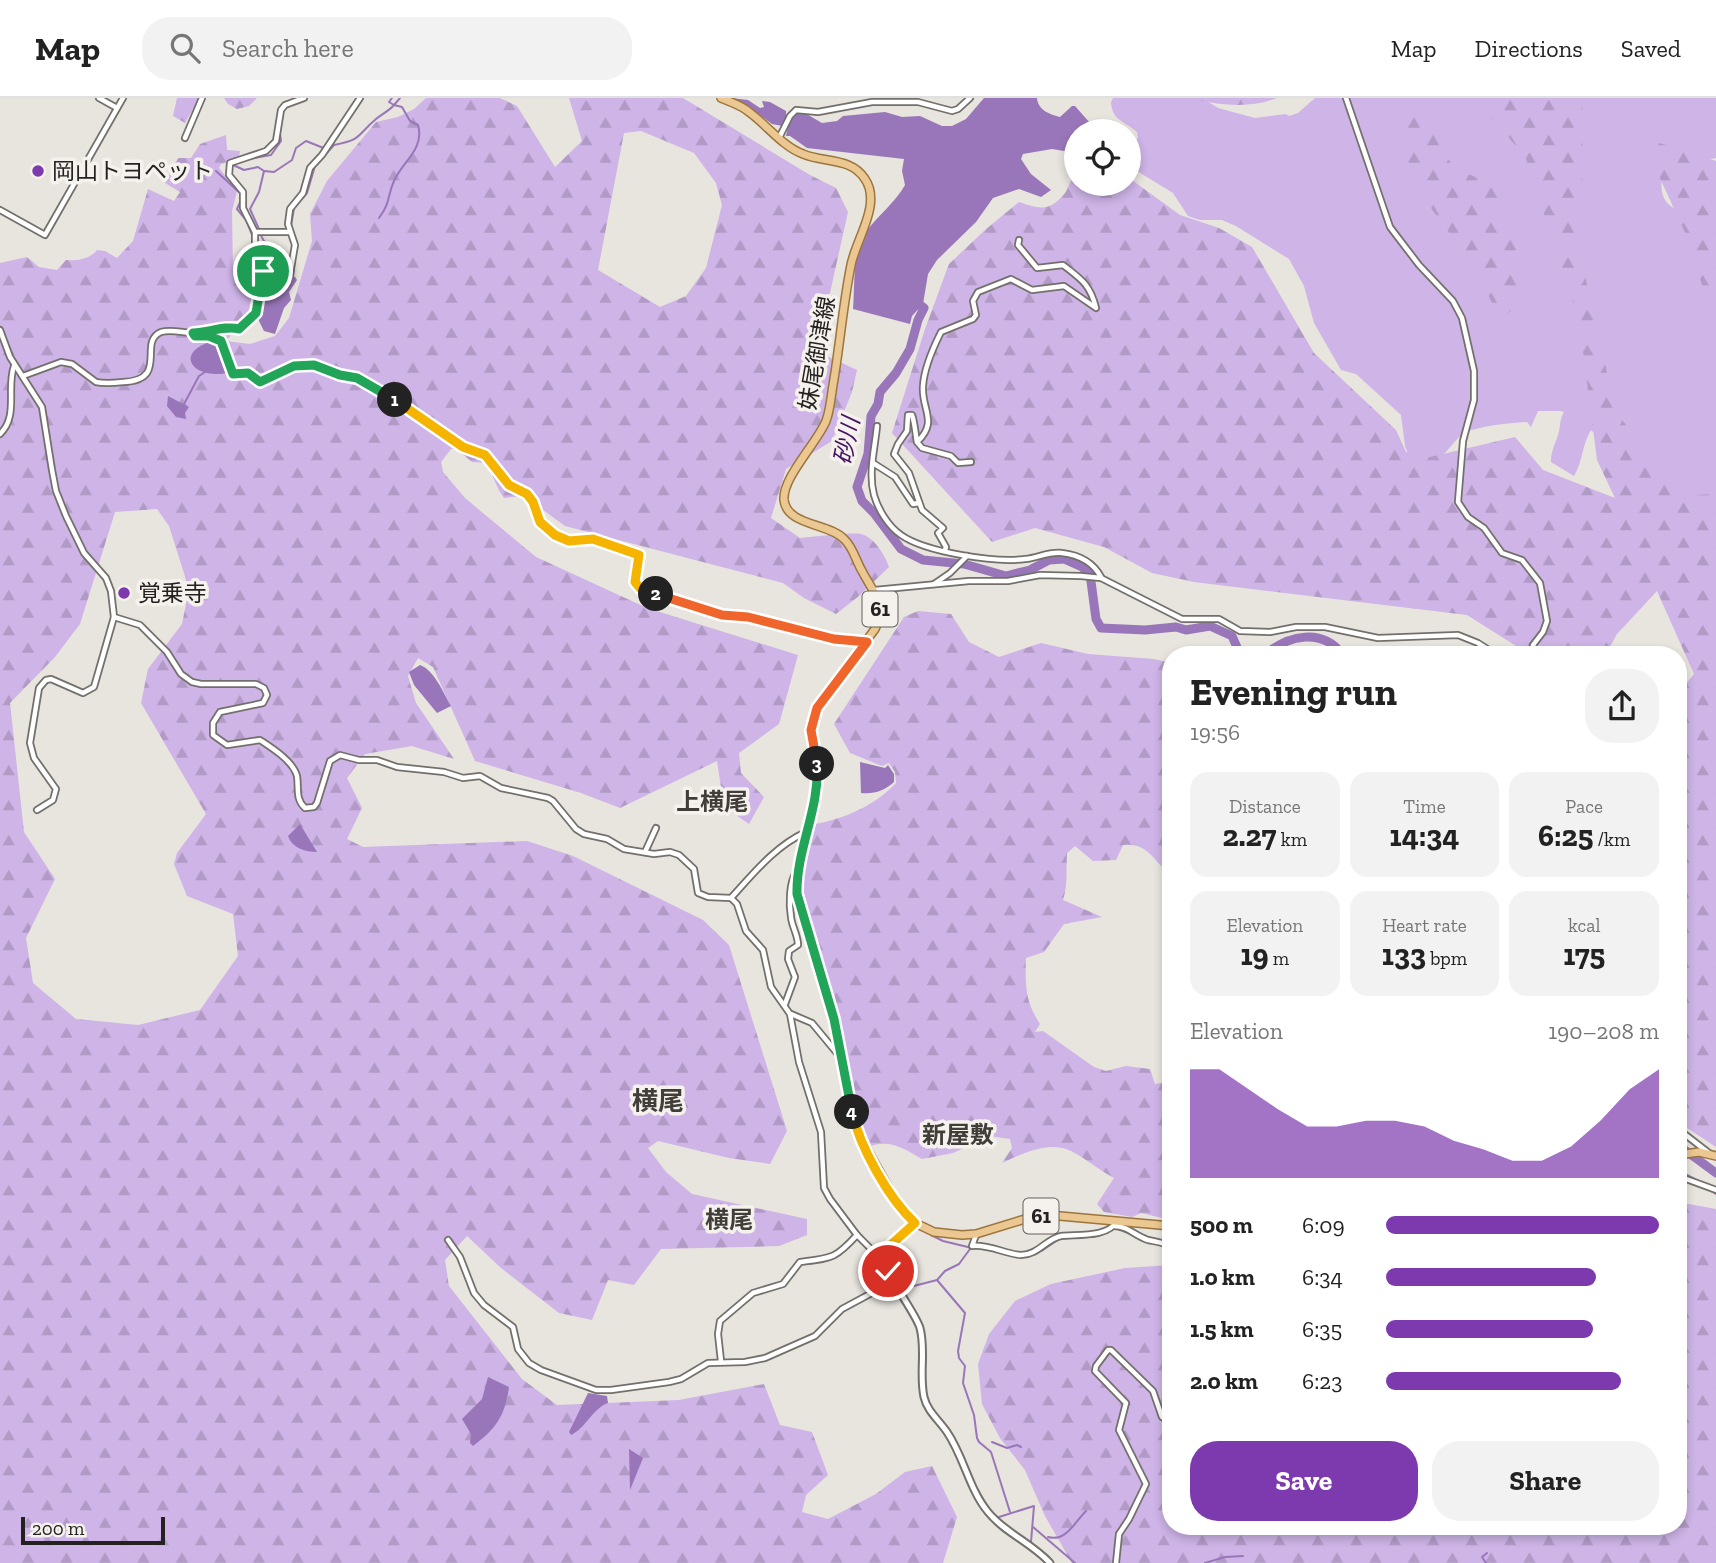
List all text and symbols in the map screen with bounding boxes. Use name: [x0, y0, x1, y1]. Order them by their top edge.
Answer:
search box: [142, 17, 632, 80]
text: Map: [35, 29, 100, 68]
icon: search: [166, 29, 204, 67]
text: Search here: [222, 32, 354, 64]
text: Map: [1391, 34, 1437, 63]
text: Directions: [1475, 34, 1583, 63]
text: Saved: [1621, 34, 1681, 63]
map controls: [1064, 119, 1141, 196]
button: locate: [1064, 119, 1141, 196]
place label: 岡山トヨペット: [52, 157, 213, 185]
marker: 岡山トヨペット: [30, 163, 46, 179]
pin: [233, 241, 293, 301]
icon: arrive: [244, 252, 282, 290]
street label: 妹尾御津線: [793, 294, 841, 412]
pin: 1: [378, 382, 412, 418]
text: 1: [391, 388, 398, 411]
water label: 砂川: [828, 412, 866, 467]
pin: 2: [638, 576, 674, 612]
place label: 覚乗寺: [138, 579, 207, 607]
text: 2: [650, 582, 661, 605]
marker: 覚乗寺: [116, 585, 132, 601]
road number: 61: [862, 592, 898, 626]
text: Evening run: [1190, 669, 1397, 715]
button: share: [1585, 669, 1659, 743]
text: 19:56: [1190, 718, 1240, 746]
pin: 3: [800, 746, 834, 782]
text: 3: [811, 752, 822, 775]
district label: 上横尾: [676, 787, 748, 816]
text: Distance: [1229, 795, 1301, 818]
text: Time: [1403, 795, 1446, 818]
text: Pace: [1565, 795, 1603, 818]
text: 2.27: [1223, 818, 1276, 854]
text: 14:34: [1390, 818, 1459, 854]
text: 6:25: [1538, 818, 1593, 854]
text: km: [1276, 828, 1307, 851]
text: /km: [1593, 828, 1630, 851]
text: Elevation: [1226, 914, 1303, 937]
text: Heart rate: [1382, 914, 1467, 937]
text: kcal: [1568, 914, 1600, 937]
text: 19: [1240, 937, 1269, 973]
text: 133: [1382, 937, 1426, 973]
text: 175: [1563, 937, 1605, 973]
text: m: [1269, 947, 1289, 970]
text: bpm: [1426, 947, 1467, 970]
text: Elevation: [1190, 1017, 1283, 1045]
text: 190–208 m: [1548, 1017, 1659, 1045]
district label: 横尾: [632, 1085, 684, 1117]
pin: 4: [834, 1094, 870, 1130]
text: 4: [846, 1100, 857, 1123]
district label: 新屋敷: [922, 1120, 994, 1149]
road number: 61: [1024, 1198, 1058, 1234]
district label: 横尾: [705, 1205, 753, 1234]
text: 500 m: [1190, 1211, 1253, 1239]
text: 6:09: [1302, 1211, 1345, 1239]
pin: [858, 1241, 918, 1301]
icon: check: [869, 1252, 907, 1290]
text: 1.0 km: [1190, 1263, 1255, 1291]
text: 6:34: [1302, 1263, 1343, 1291]
text: 1.5 km: [1190, 1315, 1254, 1343]
text: 6:35: [1302, 1315, 1342, 1343]
text: 2.0 km: [1190, 1367, 1258, 1395]
text: 6:23: [1302, 1367, 1342, 1395]
button: Save: [1190, 1441, 1418, 1521]
button: Share: [1432, 1441, 1659, 1521]
scale bar: [21, 1514, 164, 1546]
text: 200 m: [32, 1517, 84, 1540]

